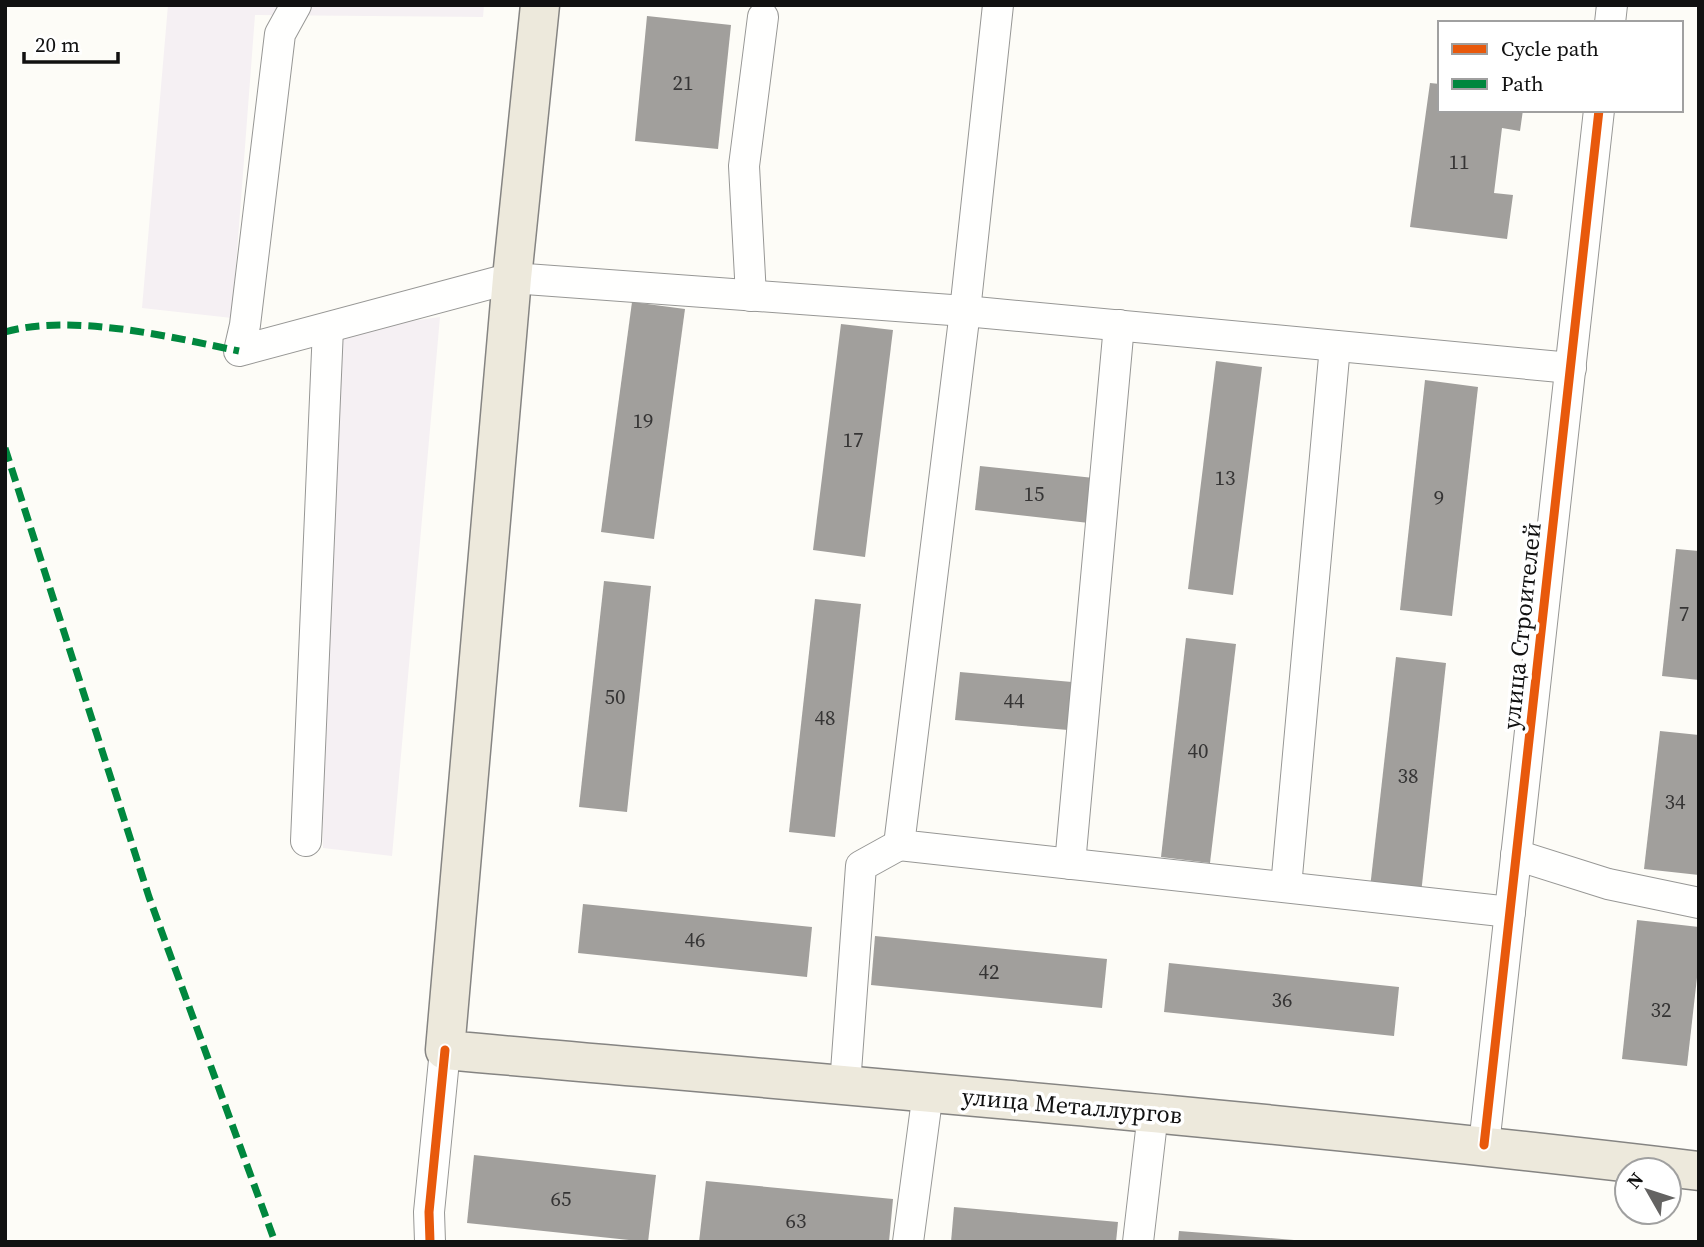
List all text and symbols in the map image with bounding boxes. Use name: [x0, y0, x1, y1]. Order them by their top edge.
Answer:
scale bar: [24, 21, 119, 65]
legend: [1438, 21, 1683, 112]
text: 20 m: [35, 30, 80, 59]
text: Cycle path: [1501, 34, 1599, 63]
house number: 21: [673, 68, 694, 97]
text: Path: [1501, 69, 1544, 98]
house number: 11: [1449, 147, 1470, 176]
house number: 19: [633, 406, 654, 435]
house number: 17: [843, 425, 864, 454]
house number: 13: [1215, 463, 1236, 492]
house number: 15: [1024, 479, 1045, 508]
house number: 9: [1434, 483, 1444, 512]
street label: улица Строителей: [1494, 521, 1549, 731]
house number: 7: [1679, 599, 1689, 628]
house number: 50: [605, 682, 626, 711]
house number: 44: [1004, 686, 1025, 715]
house number: 48: [815, 703, 836, 732]
house number: 40: [1188, 736, 1209, 765]
house number: 38: [1398, 761, 1419, 790]
house number: 34: [1665, 787, 1686, 816]
house number: 46: [685, 925, 706, 954]
house number: 42: [979, 957, 1000, 986]
house number: 36: [1272, 985, 1293, 1014]
house number: 32: [1651, 995, 1672, 1024]
street label: улица Металлургов: [961, 1079, 1184, 1132]
north arrow: [1613, 1156, 1683, 1226]
text: N: [1620, 1167, 1649, 1194]
house number: 65: [551, 1184, 572, 1213]
house number: 63: [786, 1206, 807, 1235]

